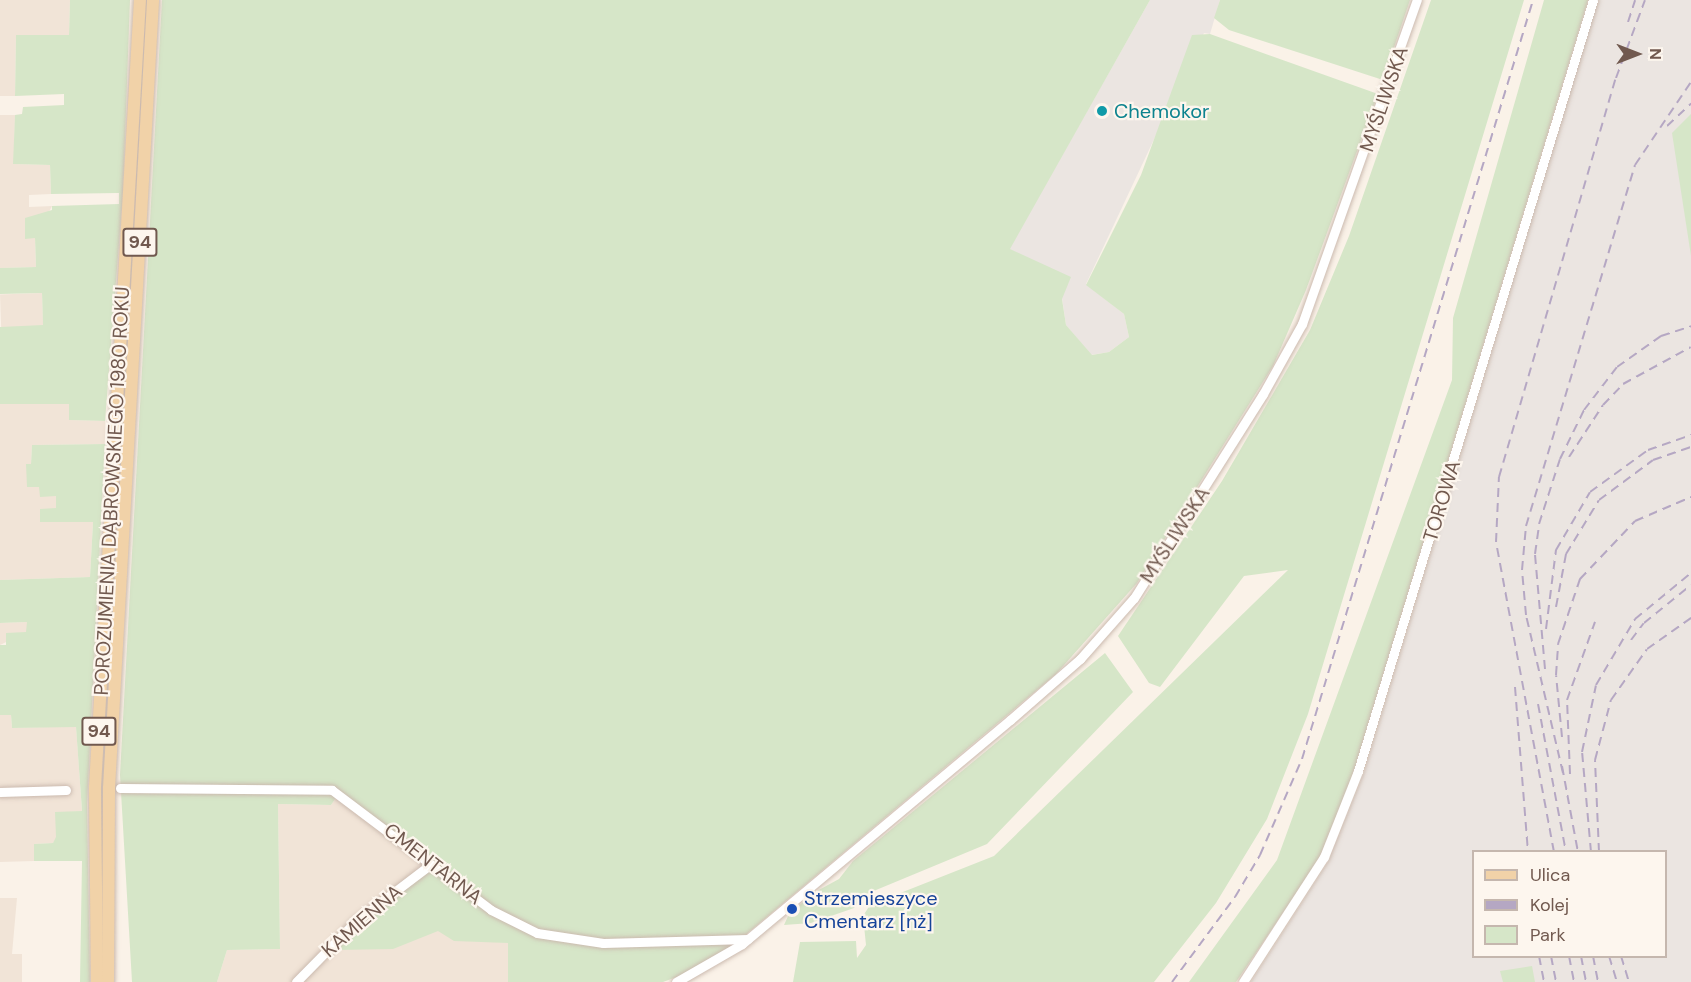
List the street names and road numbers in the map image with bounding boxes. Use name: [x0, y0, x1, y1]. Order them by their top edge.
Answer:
street label: MYŚLIWSKA: [1355, 43, 1413, 155]
road number: 94: [122, 227, 158, 257]
street label: POROZUMIENIA DĄBROWSKIEGO 1980 ROKU: [89, 286, 135, 696]
street label: TOROWA: [1418, 457, 1466, 545]
street label: MYŚLIWSKA: [1135, 482, 1215, 588]
road number: 94: [81, 716, 117, 746]
street label: CMENTARNA: [379, 818, 487, 910]
street label: KAMIENNA: [317, 880, 407, 962]

